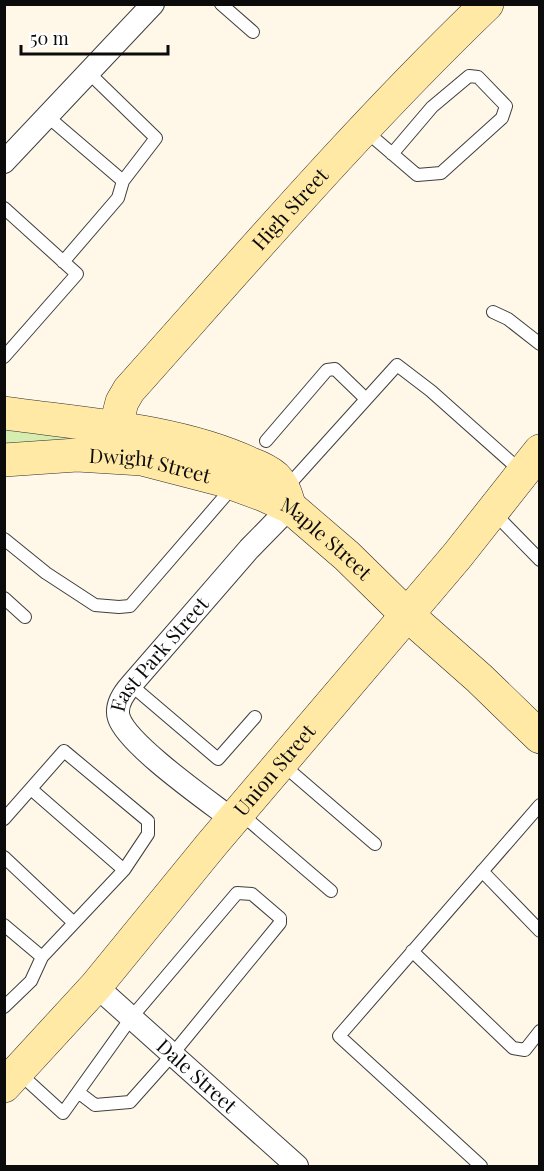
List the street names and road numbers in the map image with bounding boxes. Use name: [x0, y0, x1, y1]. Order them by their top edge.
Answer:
street label: High Street: [245, 161, 334, 255]
street label: Dwight Street: [88, 441, 215, 489]
street label: Maple Street: [277, 490, 379, 586]
street label: East Park Street: [103, 590, 214, 714]
street label: Union Street: [227, 717, 321, 821]
street label: Dale Street: [152, 1032, 244, 1119]

